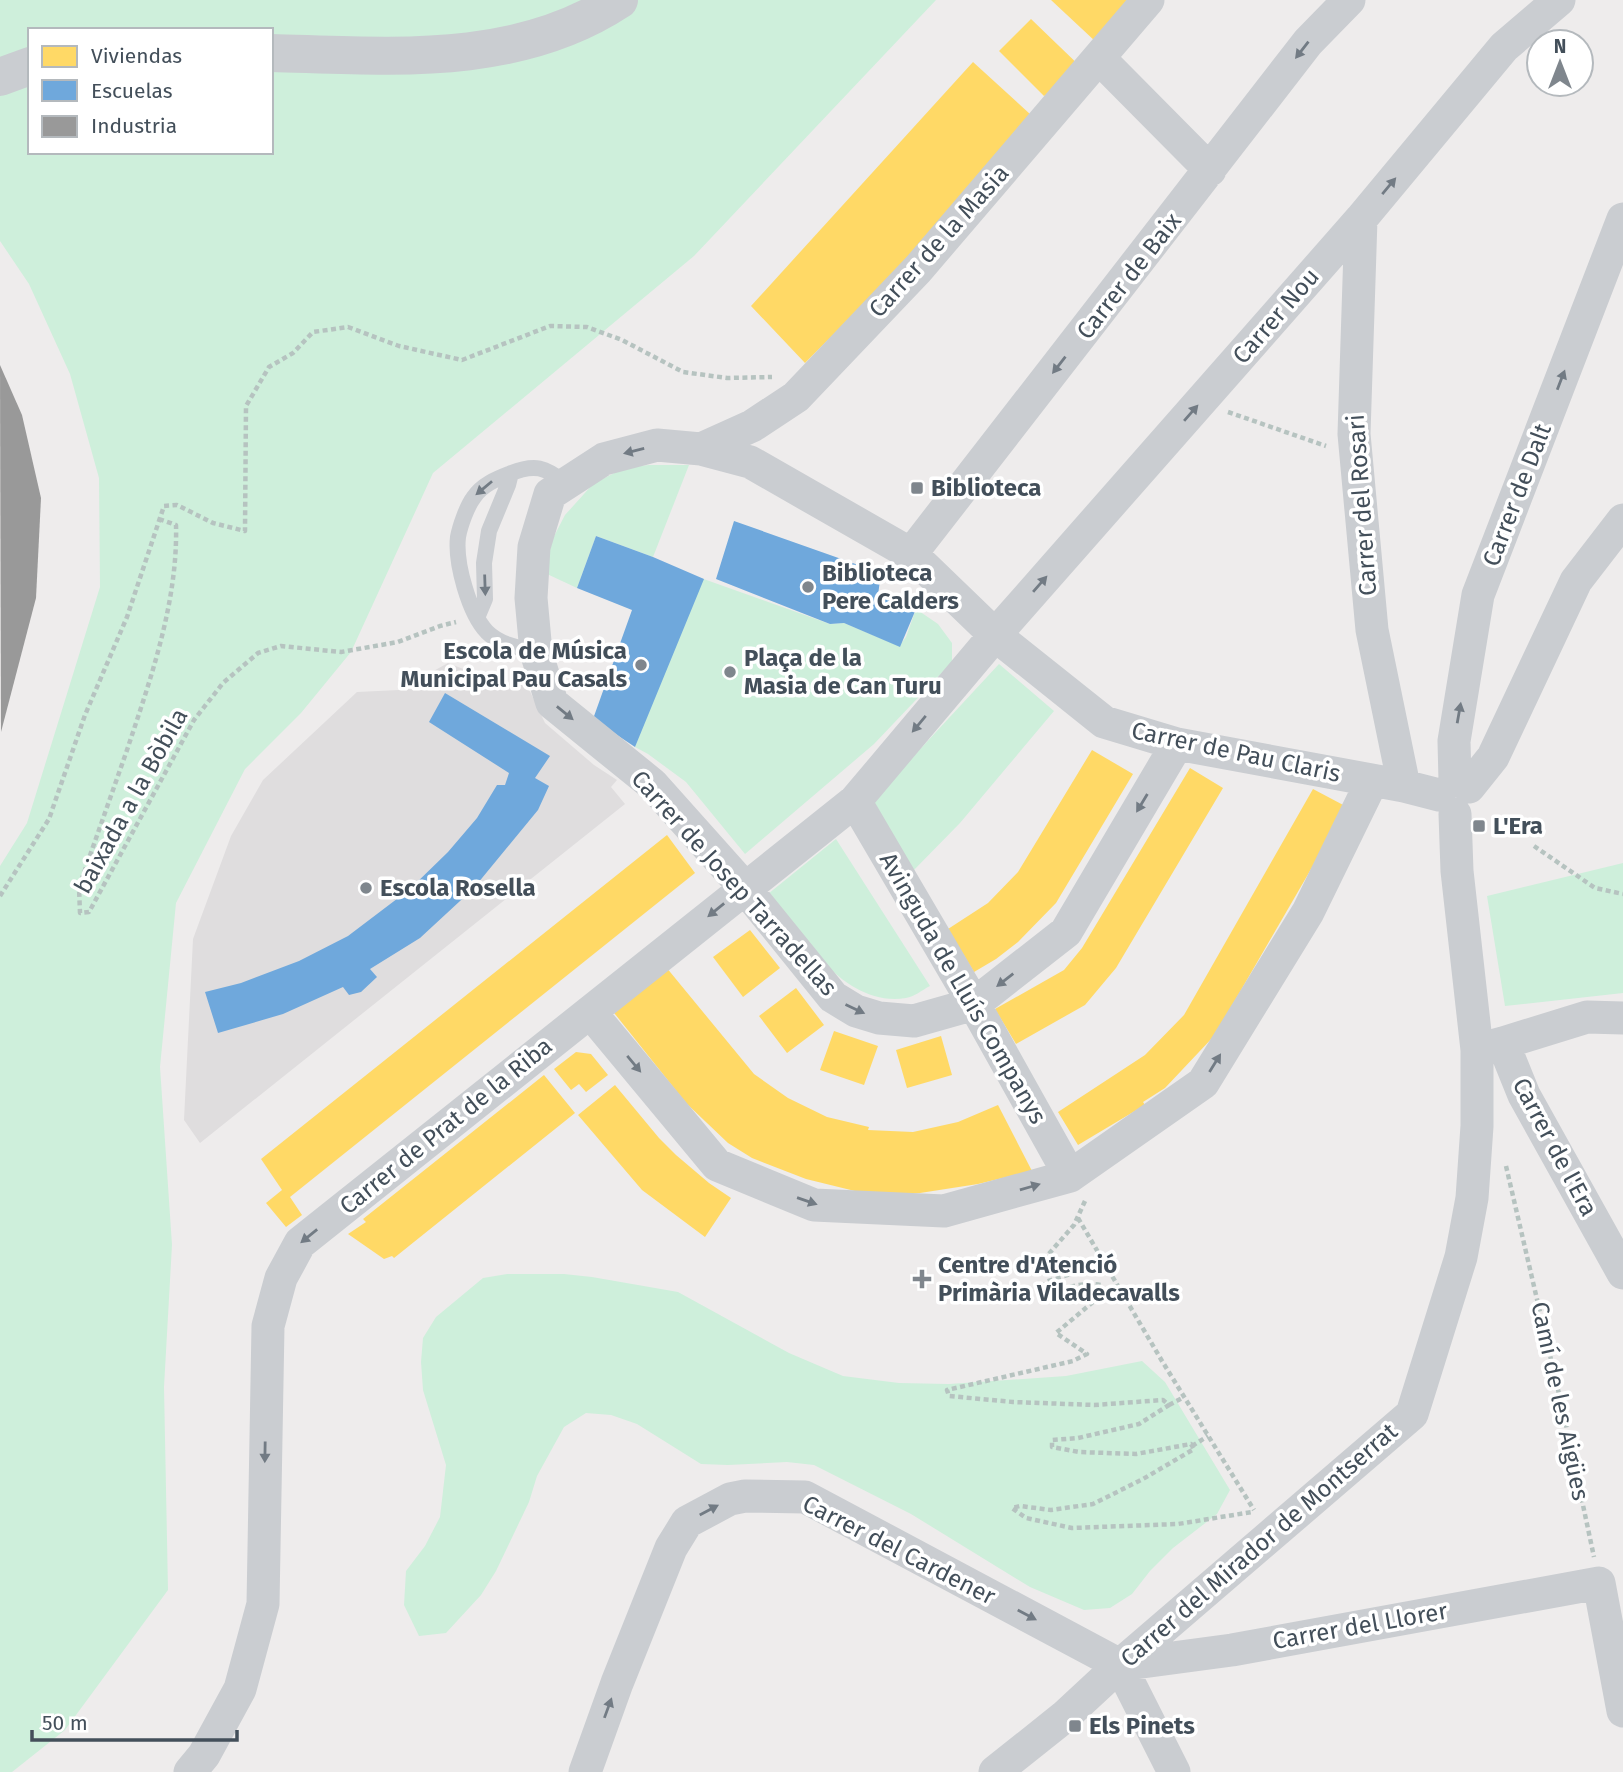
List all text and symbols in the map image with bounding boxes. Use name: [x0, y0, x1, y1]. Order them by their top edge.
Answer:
legend: [28, 28, 273, 154]
north arrow: [1525, 28, 1595, 98]
text: N: [1554, 35, 1566, 58]
one-way arrow: [1295, 40, 1310, 58]
text: Viviendas: [91, 43, 182, 69]
text: Escuelas: [91, 78, 173, 104]
text: Industria: [91, 113, 177, 139]
street label: Carrer de la Masia: [863, 159, 1015, 323]
one-way arrow: [1381, 178, 1396, 196]
street label: Carrer de Baix: [1071, 207, 1187, 345]
street label: Carrer Nou: [1227, 263, 1325, 369]
one-way arrow: [1051, 356, 1066, 374]
one-way arrow: [1556, 370, 1567, 391]
one-way arrow: [1183, 404, 1199, 422]
street label: Carrer del Rosari: [1342, 413, 1382, 597]
street label: Carrer de Dalt: [1477, 420, 1557, 570]
one-way arrow: [623, 446, 645, 457]
place label: Biblioteca: [931, 474, 1041, 502]
one-way arrow: [476, 480, 493, 495]
marker: Biblioteca: [909, 480, 925, 496]
place label: Biblioteca Pere Calders: [822, 559, 959, 615]
one-way arrow: [479, 575, 490, 597]
one-way arrow: [1032, 575, 1047, 592]
marker: Biblioteca Pere Calders: [800, 579, 816, 595]
place label: Escola de Música Municipal Pau Casals: [401, 637, 627, 693]
place label: Plaça de la Masia de Can Turu: [744, 644, 942, 700]
marker: Escola de Música Municipal Pau Casals: [633, 657, 649, 673]
marker: Plaça de la Masia de Can Turu: [722, 664, 738, 680]
one-way arrow: [1454, 702, 1465, 724]
street label: baixada a la Bòbila: [69, 704, 193, 898]
one-way arrow: [556, 706, 574, 720]
one-way arrow: [912, 716, 927, 733]
street label: Carrer de Pau Claris: [1129, 716, 1343, 788]
street label: Carrer de Josep Tarradellas: [625, 765, 843, 1001]
one-way arrow: [1136, 793, 1149, 812]
place label: L'Era: [1493, 812, 1543, 840]
marker: L'Era: [1471, 818, 1487, 834]
street label: Avinguda de Lluís Companys: [874, 847, 1052, 1129]
place label: Escola Rosella: [380, 874, 536, 902]
marker: Escola Rosella: [358, 880, 374, 896]
one-way arrow: [708, 902, 725, 917]
one-way arrow: [996, 972, 1014, 987]
one-way arrow: [845, 1003, 865, 1015]
street label: Carrer de Prat de la Riba: [334, 1032, 558, 1220]
one-way arrow: [1209, 1053, 1222, 1072]
one-way arrow: [626, 1055, 641, 1073]
street label: Carrer de l'Era: [1507, 1073, 1603, 1221]
one-way arrow: [1020, 1182, 1041, 1192]
one-way arrow: [796, 1196, 817, 1207]
one-way arrow: [301, 1228, 318, 1243]
place label: Centre d'Atenció Primària Viladecavalls: [938, 1251, 1180, 1307]
marker: Centre d'Atenció Primària Viladecavalls: [912, 1269, 932, 1289]
street label: Camí de les Aigües: [1525, 1299, 1595, 1503]
street label: Carrer del Mirador de Montserrat: [1115, 1417, 1403, 1673]
one-way arrow: [260, 1442, 271, 1464]
street label: Carrer del Cardener: [798, 1489, 1001, 1611]
one-way arrow: [699, 1504, 719, 1516]
street label: Carrer del Llorer: [1270, 1597, 1450, 1655]
one-way arrow: [1017, 1609, 1036, 1621]
one-way arrow: [603, 1697, 614, 1718]
scale bar: [32, 1698, 236, 1742]
text: 50 m: [42, 1710, 88, 1736]
place label: Els Pinets: [1089, 1712, 1195, 1740]
marker: Els Pinets: [1067, 1718, 1083, 1734]

